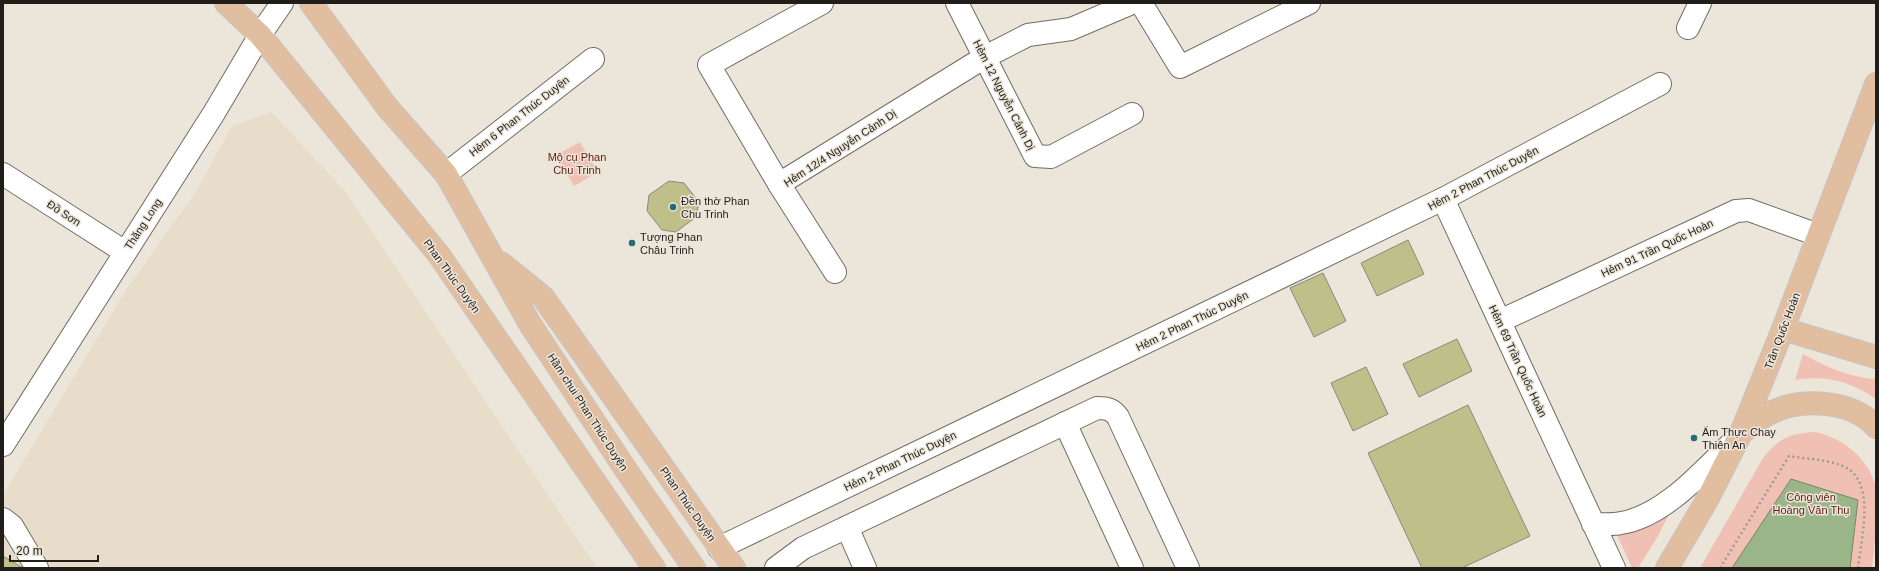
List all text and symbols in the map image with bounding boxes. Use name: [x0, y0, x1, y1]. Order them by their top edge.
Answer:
street label: Hẻm 12 Nguyễn Cảnh Dị: [971, 38, 1037, 152]
street label: Hẻm 6 Phan Thúc Duyện: [467, 73, 571, 159]
street label: Hẻm 12/4 Nguyễn Cảnh Dị: [782, 107, 898, 189]
street label: Hẻm 2 Phan Thúc Duyện: [1426, 144, 1540, 212]
park label: Mộ cụ Phan Chu Trinh: [548, 151, 606, 176]
place label: Đền thờ Phan Chu Trinh: [681, 195, 749, 220]
street label: Thăng Long: [122, 196, 164, 252]
street label: Đồ Sơn: [45, 198, 83, 228]
marker: Đền thờ Phan Chu Trinh: [668, 202, 678, 212]
street label: Hẻm 91 Trần Quốc Hoàn: [1599, 217, 1715, 279]
place label: Tượng Phan Châu Trinh: [640, 231, 702, 256]
street label: Phan Thúc Duyện: [421, 237, 483, 315]
marker: Tượng Phan Châu Trinh: [627, 238, 637, 248]
street label: Hẻm 2 Phan Thúc Duyện: [1134, 289, 1250, 353]
street label: Trần Quốc Hoàn: [1762, 291, 1802, 371]
street label: Hẻm 69 Trần Quốc Hoàn: [1487, 303, 1549, 419]
street label: Hầm chui Phan Thúc Duyện: [546, 351, 630, 473]
place label: Ẩm Thực Chay Thiên An: [1702, 426, 1776, 451]
street label: Hẻm 2 Phan Thúc Duyện: [842, 429, 958, 493]
marker: Ẩm Thực Chay Thiên An: [1689, 433, 1699, 443]
street label: Phan Thúc Duyện: [658, 465, 718, 543]
park label: Công viên Hoàng Văn Thụ: [1773, 491, 1849, 516]
scale bar: [10, 537, 98, 563]
text: 20 m: [16, 544, 43, 558]

